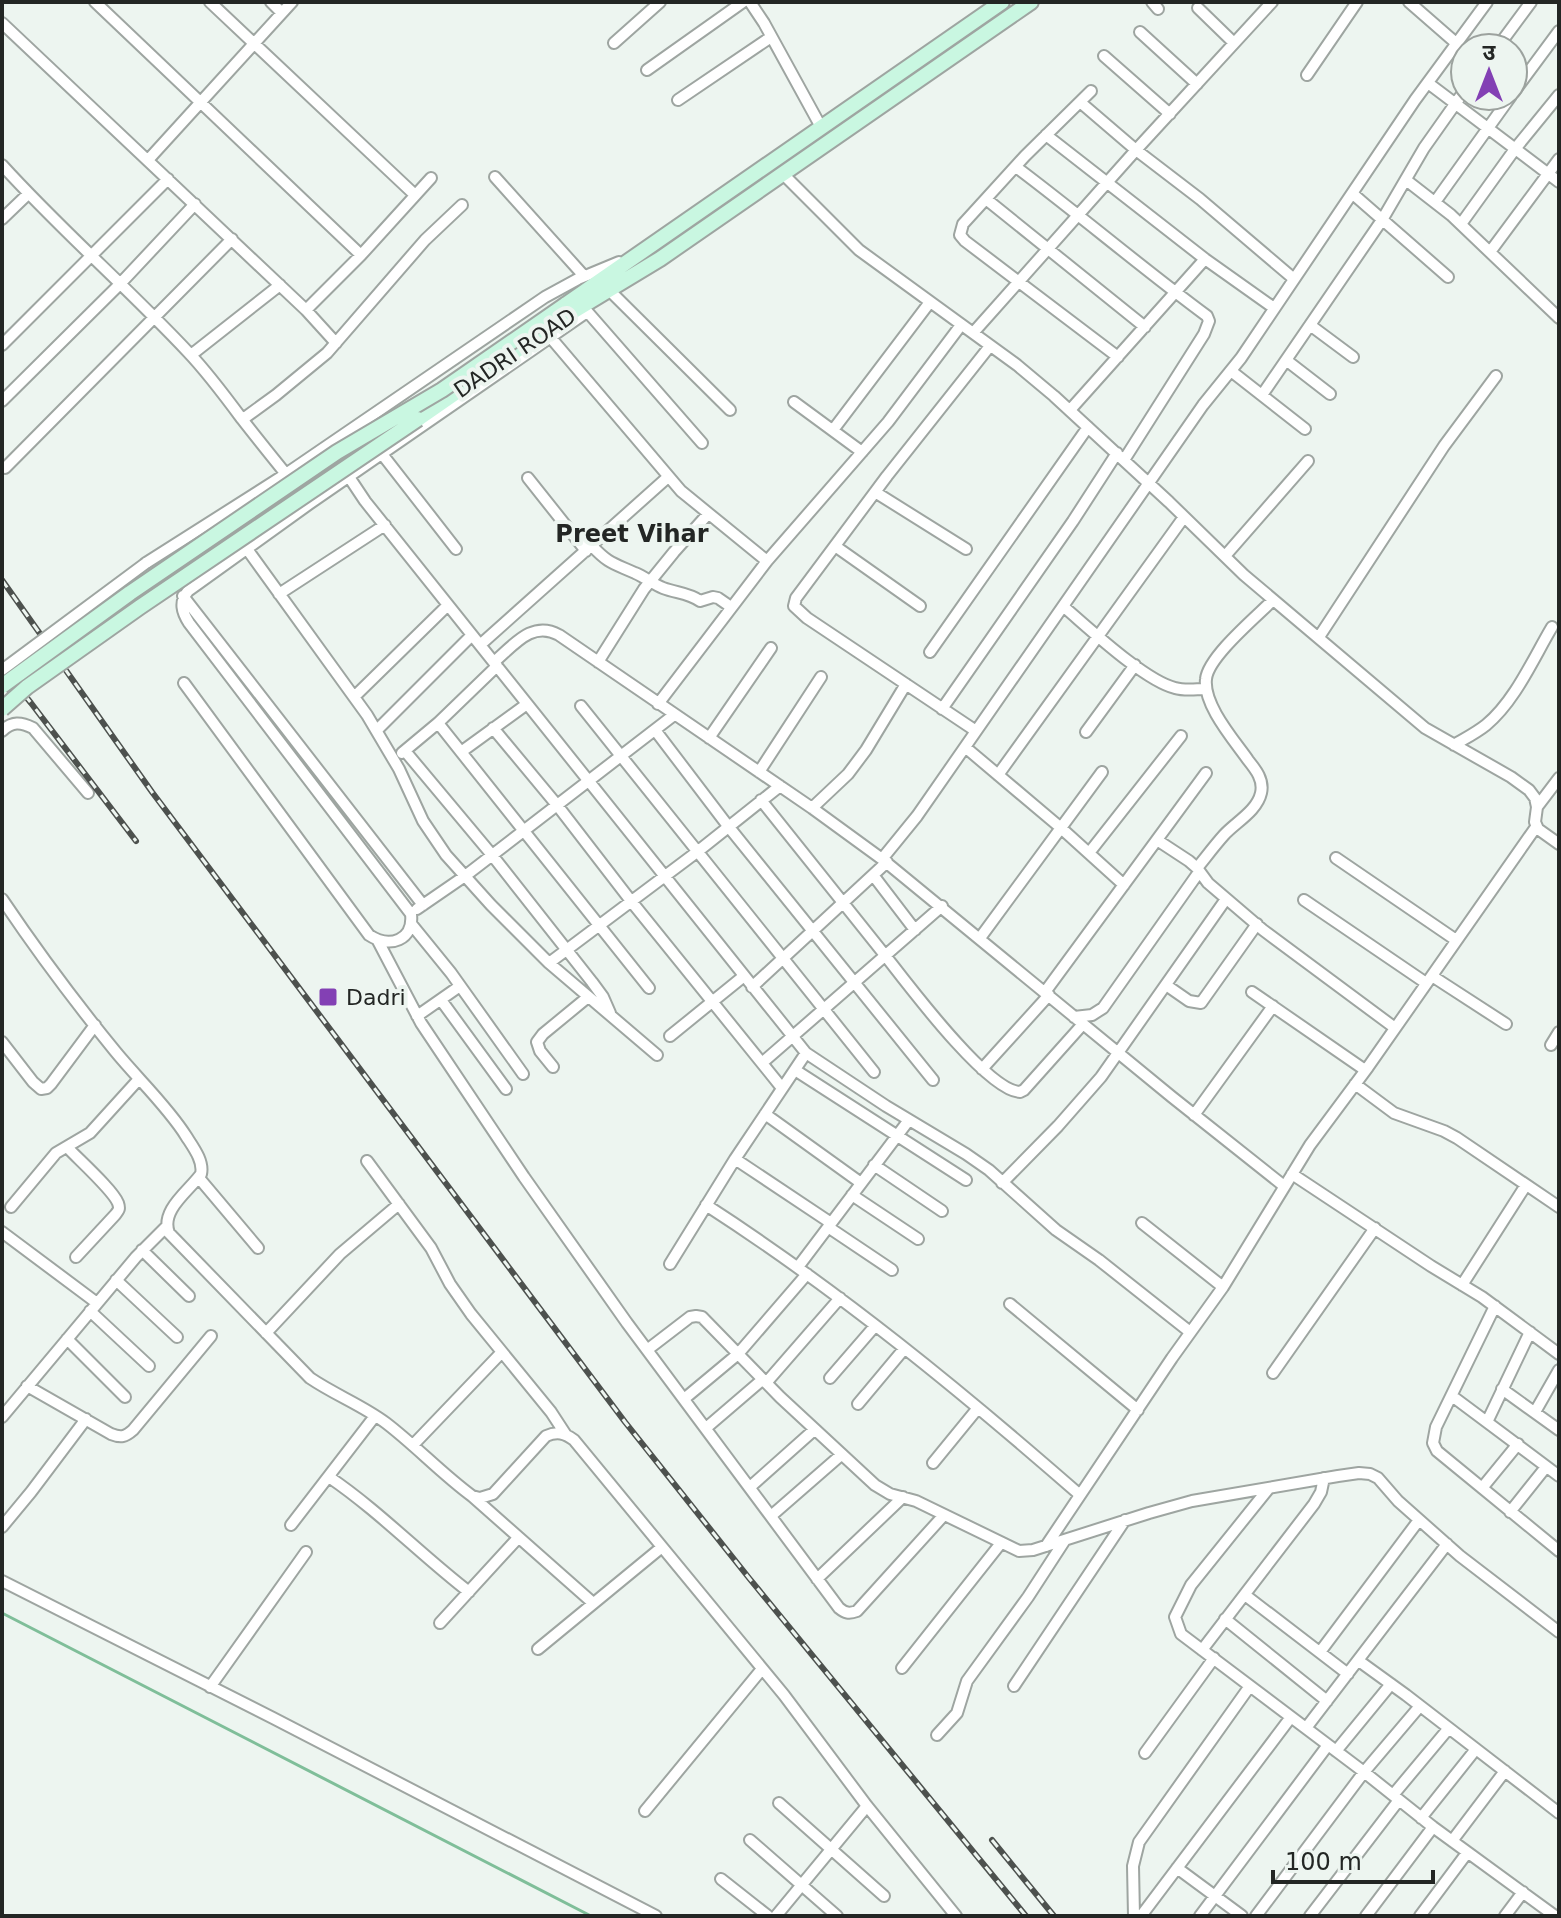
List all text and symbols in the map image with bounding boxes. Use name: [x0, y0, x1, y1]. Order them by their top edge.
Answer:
north arrow: [1449, 32, 1529, 112]
text: उ: [1483, 40, 1497, 65]
street label: DADRI ROAD: [449, 303, 581, 403]
district label: Preet Vihar: [555, 520, 709, 548]
place label: Dadri: [346, 985, 406, 1010]
marker: Dadri: [317, 986, 339, 1008]
scale bar: [1273, 1834, 1433, 1884]
text: 100 m: [1285, 1848, 1362, 1876]

